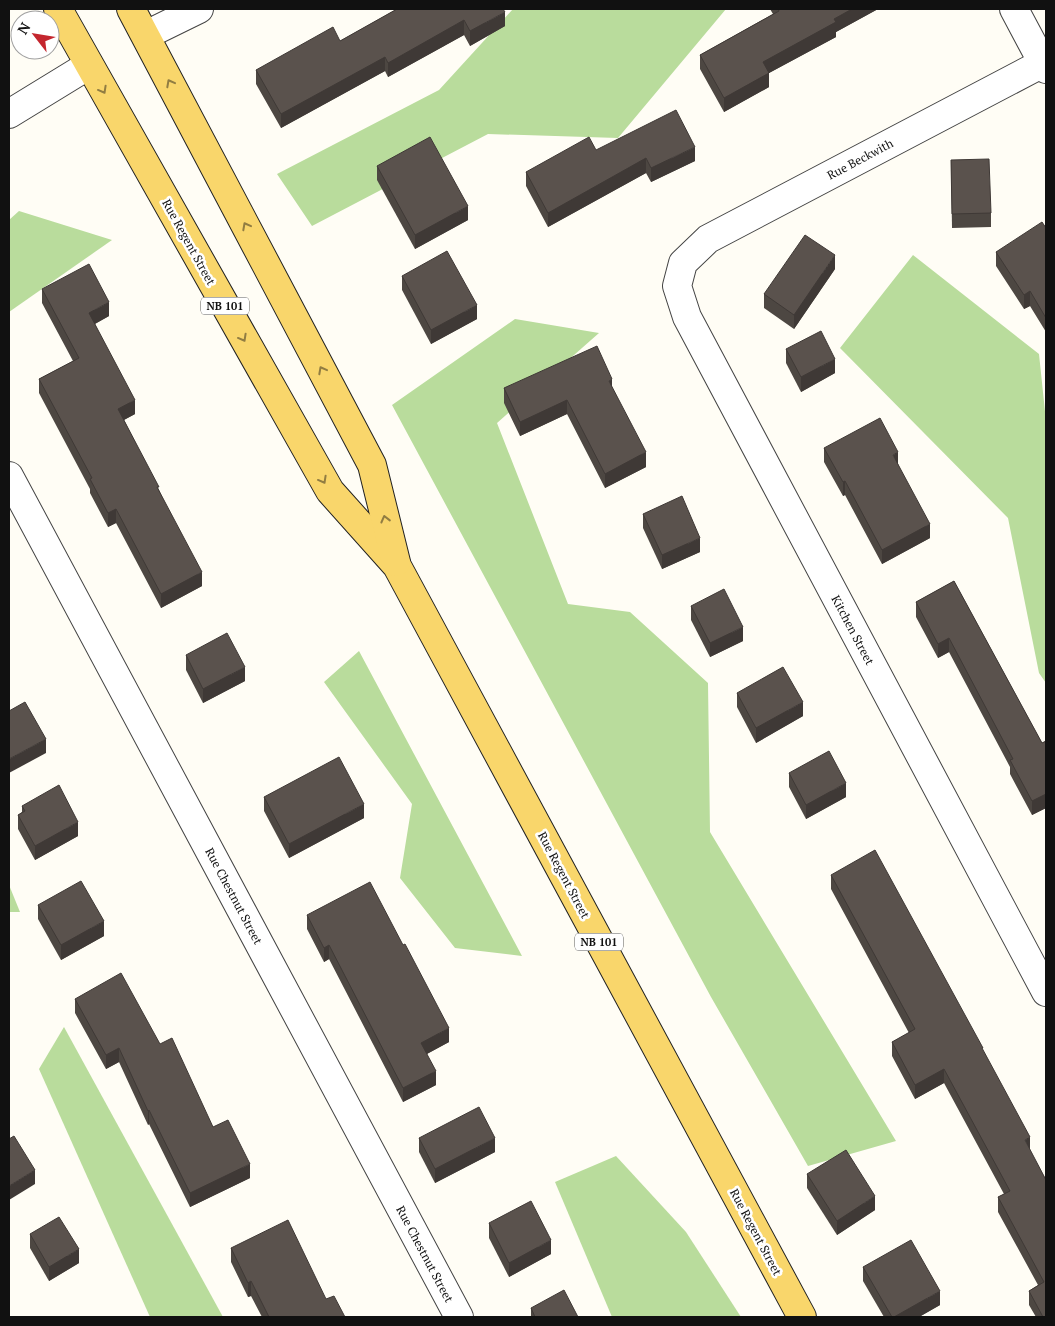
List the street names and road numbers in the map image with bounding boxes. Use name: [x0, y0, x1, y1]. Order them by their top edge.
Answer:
street label: Rue Beckwith: [824, 135, 896, 183]
street label: Rue Regent Street: [159, 196, 219, 288]
road number: NB 101: [201, 298, 249, 314]
street label: Kitchen Street: [828, 593, 878, 668]
street label: Rue Regent Street: [535, 829, 593, 921]
street label: Rue Chestnut Street: [202, 845, 266, 947]
road number: NB 101: [575, 934, 623, 950]
street label: Rue Regent Street: [727, 1186, 785, 1278]
street label: Rue Chestnut Street: [393, 1203, 457, 1305]

